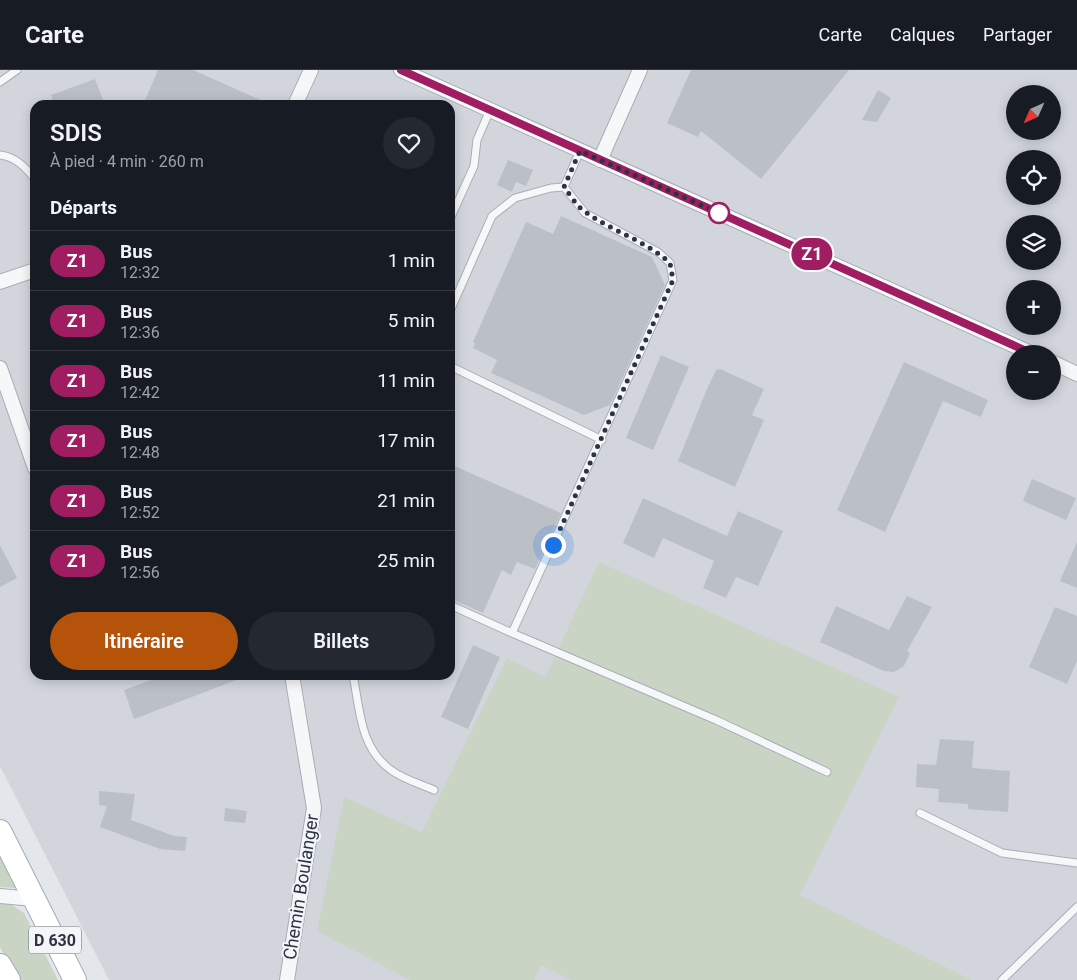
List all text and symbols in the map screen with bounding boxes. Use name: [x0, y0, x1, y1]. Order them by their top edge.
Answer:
text: Carte: [25, 21, 84, 49]
text: Carte: [819, 24, 862, 45]
text: Calques: [890, 24, 955, 45]
text: Partager: [983, 24, 1052, 45]
north arrow: [1006, 85, 1061, 140]
map controls: [1006, 85, 1061, 400]
button: heart: [383, 117, 435, 169]
text: SDIS: [50, 119, 102, 147]
button: locate: [1006, 150, 1061, 205]
text: À pied · 4 min · 260 m: [50, 152, 204, 171]
text: Départs: [50, 196, 117, 219]
unlabelled marker: [708, 202, 730, 224]
button: layers: [1006, 215, 1061, 270]
line badge: Z1: [790, 238, 834, 270]
text: Bus: [120, 240, 153, 263]
text: Z1: [801, 243, 823, 264]
text: 1 min: [388, 249, 435, 272]
text: Z1: [67, 250, 88, 271]
text: 12:32: [120, 263, 160, 282]
button: +: [1006, 280, 1061, 335]
text: Bus: [120, 300, 153, 323]
text: 5 min: [388, 309, 435, 332]
text: Z1: [67, 310, 88, 331]
text: 12:36: [120, 323, 160, 342]
button: −: [1006, 345, 1061, 400]
text: Bus: [120, 360, 153, 383]
text: 11 min: [377, 369, 435, 392]
text: Z1: [67, 370, 88, 391]
text: 12:42: [120, 383, 160, 402]
text: Bus: [120, 420, 153, 443]
text: 17 min: [377, 429, 435, 452]
text: Z1: [67, 430, 88, 451]
text: 12:48: [120, 443, 160, 462]
text: Bus: [120, 480, 153, 503]
text: 21 min: [377, 489, 435, 512]
text: Z1: [67, 490, 88, 511]
text: 12:52: [120, 503, 160, 522]
your location: [541, 533, 566, 558]
text: Bus: [120, 540, 153, 563]
text: 25 min: [377, 549, 435, 572]
text: Z1: [67, 550, 88, 571]
text: 12:56: [120, 563, 160, 582]
button: Itinéraire: [50, 612, 238, 670]
button: Billets: [248, 612, 435, 670]
street label: Chemin Boulanger: [279, 813, 322, 961]
road number: D 630: [29, 926, 81, 954]

